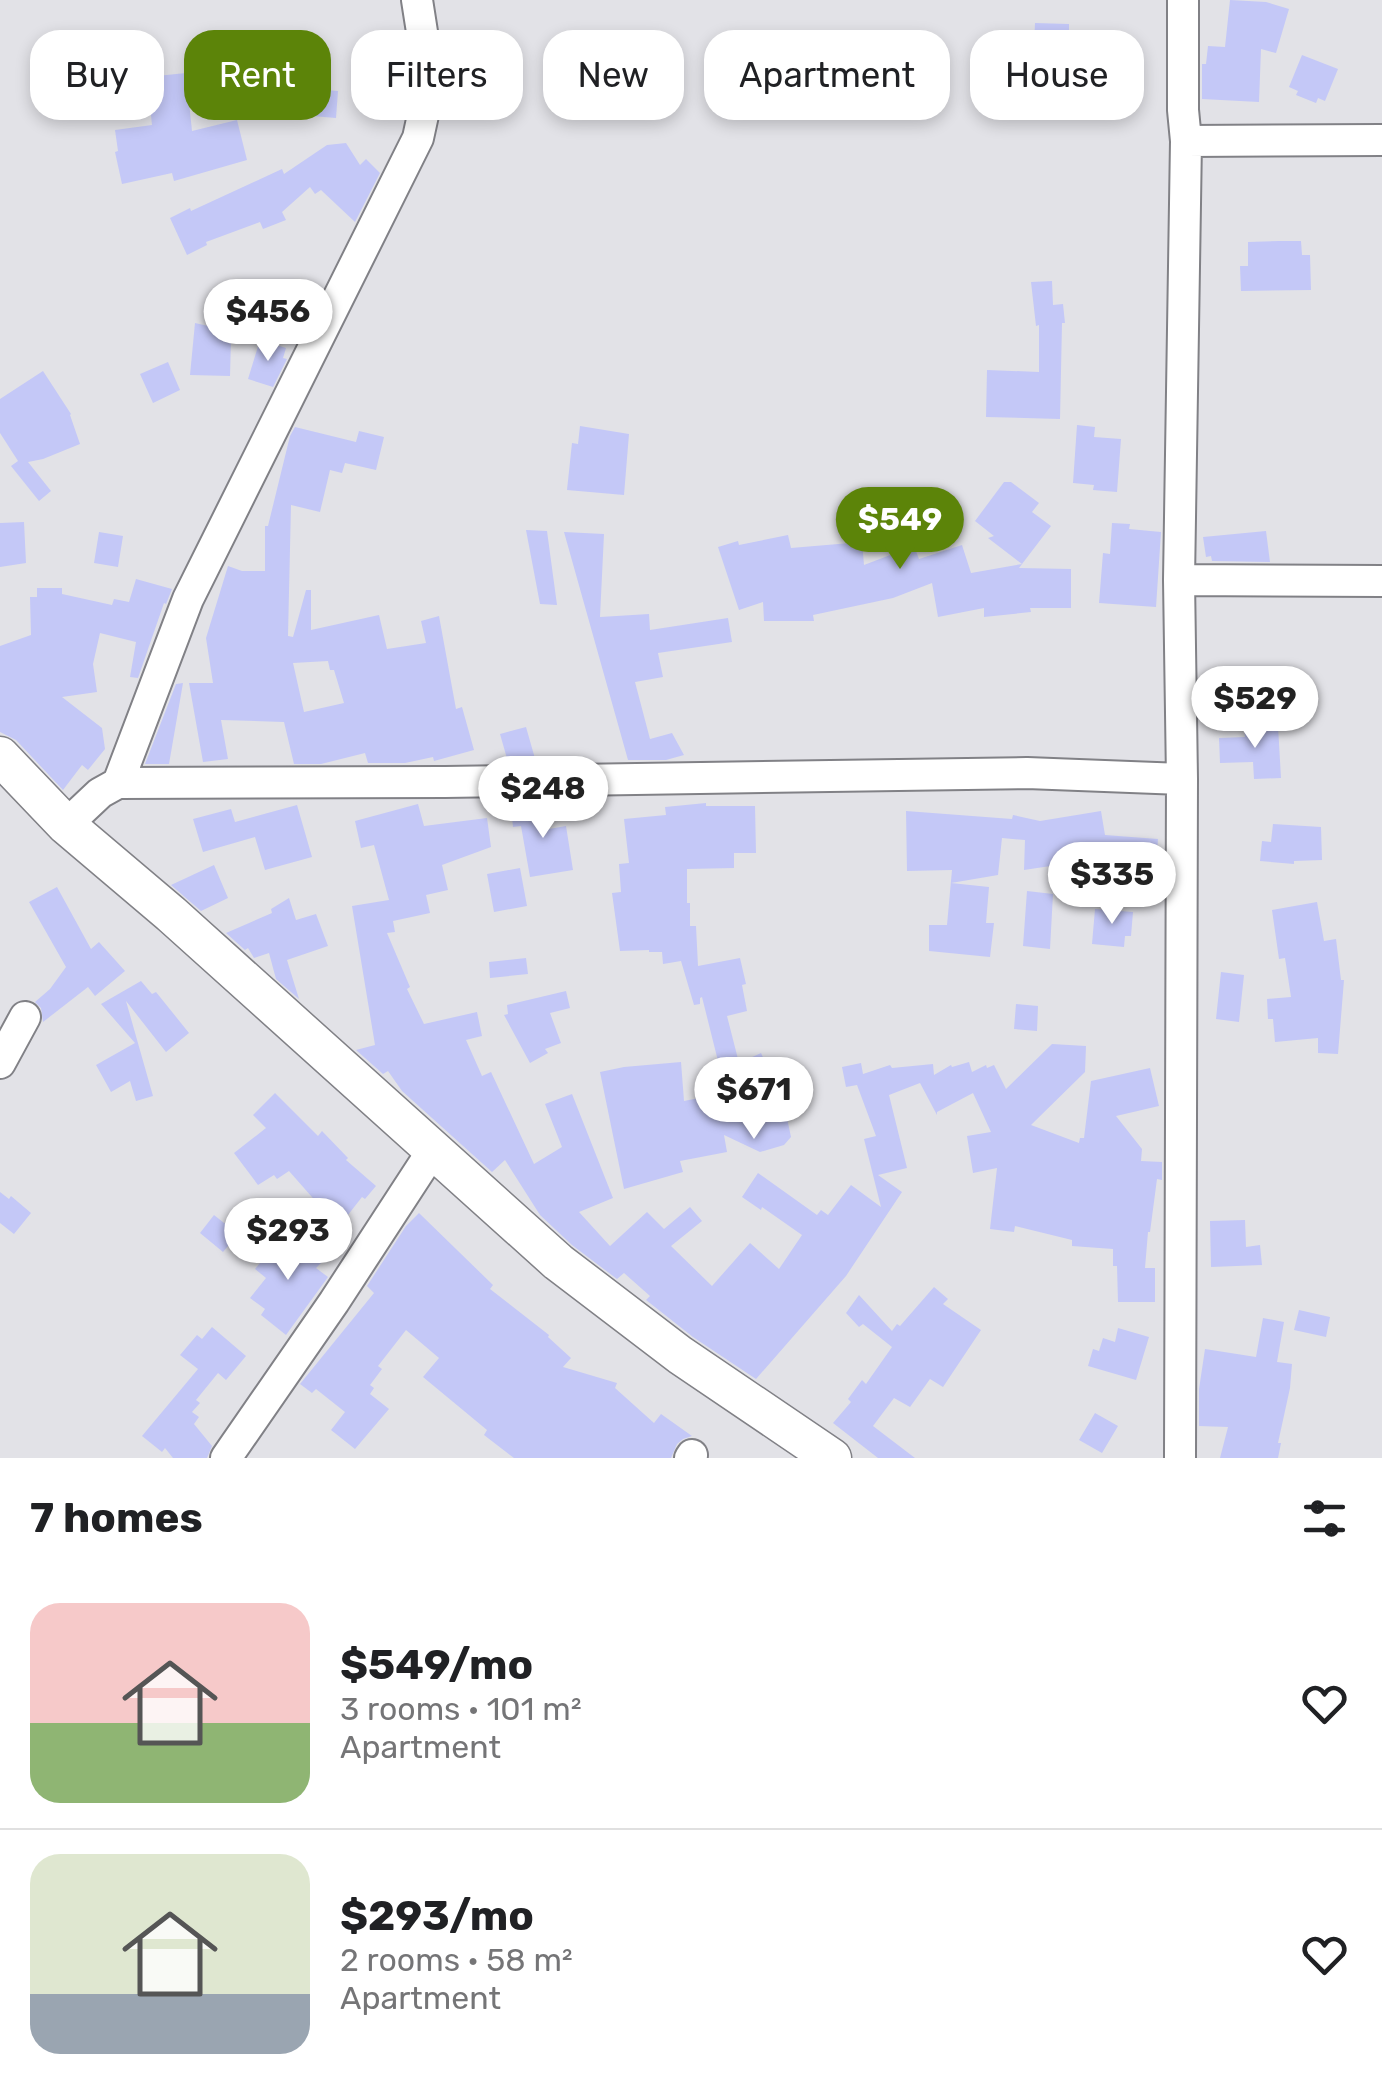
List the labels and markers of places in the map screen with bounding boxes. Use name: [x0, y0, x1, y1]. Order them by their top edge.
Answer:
pin: $456: [209, 279, 327, 364]
pin: $549: [841, 487, 959, 572]
pin: $529: [1196, 666, 1314, 751]
pin: $248: [484, 756, 602, 841]
pin: $335: [1053, 842, 1171, 927]
pin: $671: [695, 1057, 813, 1142]
pin: $293: [229, 1198, 347, 1283]

